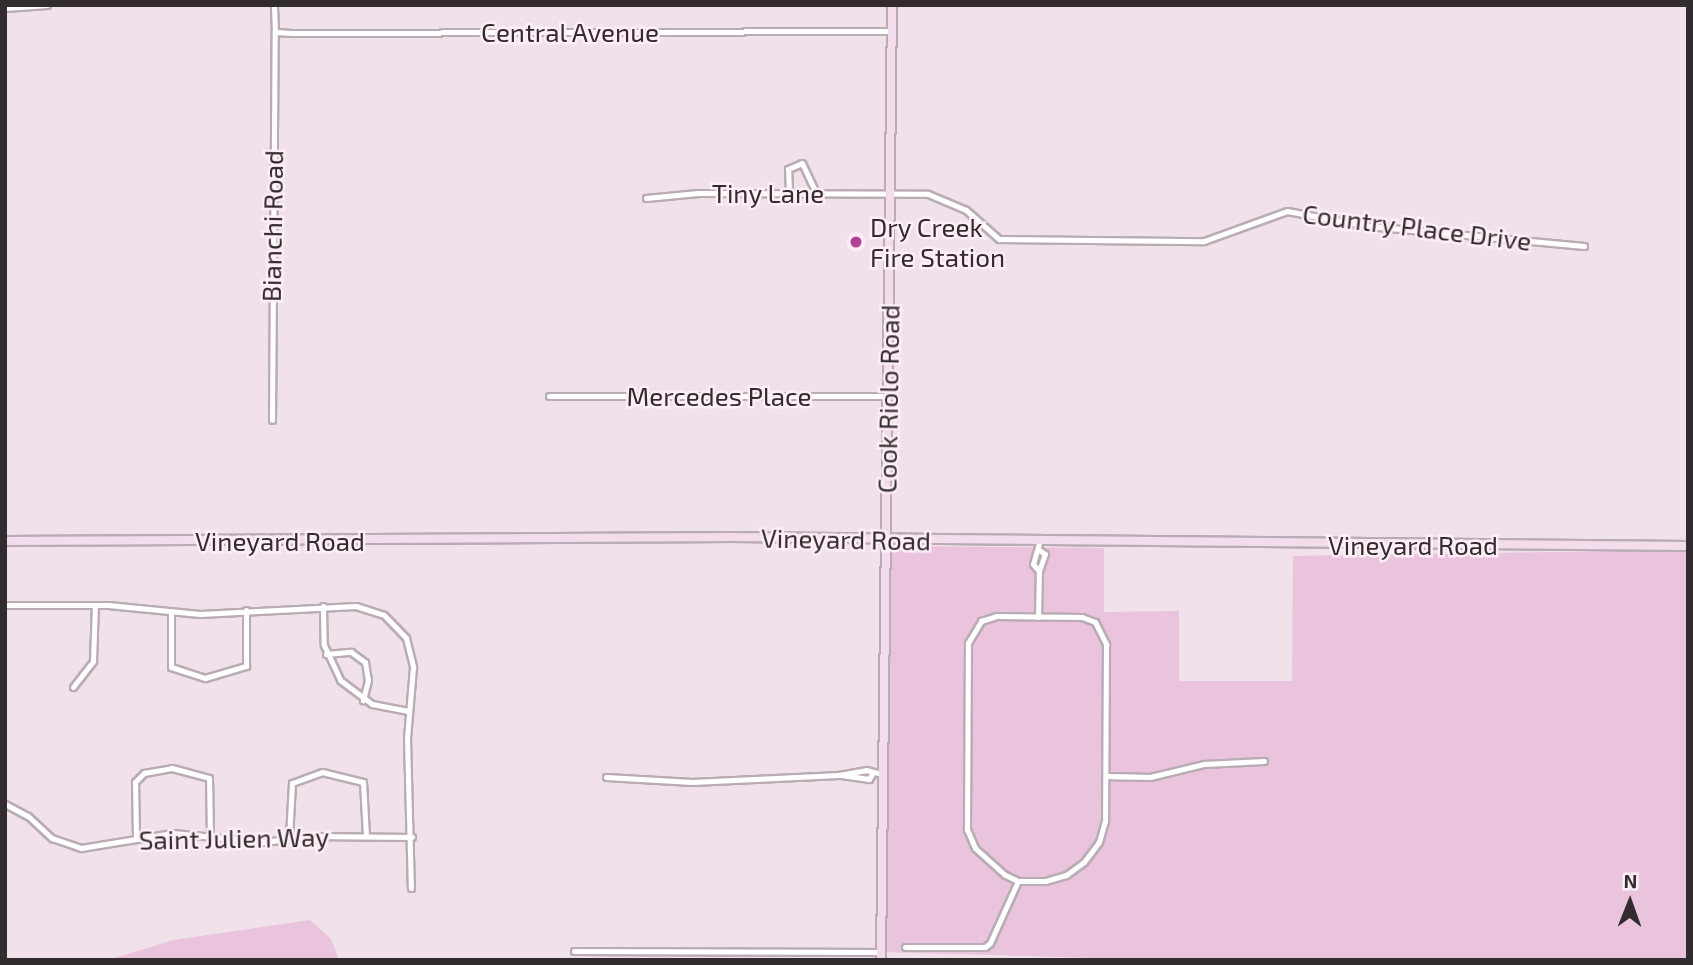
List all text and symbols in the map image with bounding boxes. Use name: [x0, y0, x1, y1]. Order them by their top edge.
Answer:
street label: Central Avenue: [480, 16, 660, 48]
street label: Bianchi Road: [255, 150, 289, 302]
street label: Tiny Lane: [712, 177, 824, 209]
street label: Country Place Drive: [1301, 197, 1533, 257]
place label: Dry Creek Fire Station: [870, 211, 1005, 272]
marker: Dry Creek Fire Station: [848, 234, 864, 250]
street label: Cook Riolo Road: [871, 304, 905, 494]
street label: Mercedes Place: [627, 380, 811, 412]
street label: Vineyard Road: [761, 522, 931, 556]
street label: Vineyard Road: [195, 525, 365, 557]
street label: Vineyard Road: [1328, 529, 1498, 561]
street label: Saint Julien Way: [138, 821, 330, 855]
north arrow: [1595, 867, 1665, 937]
text: N: [1623, 869, 1637, 892]

